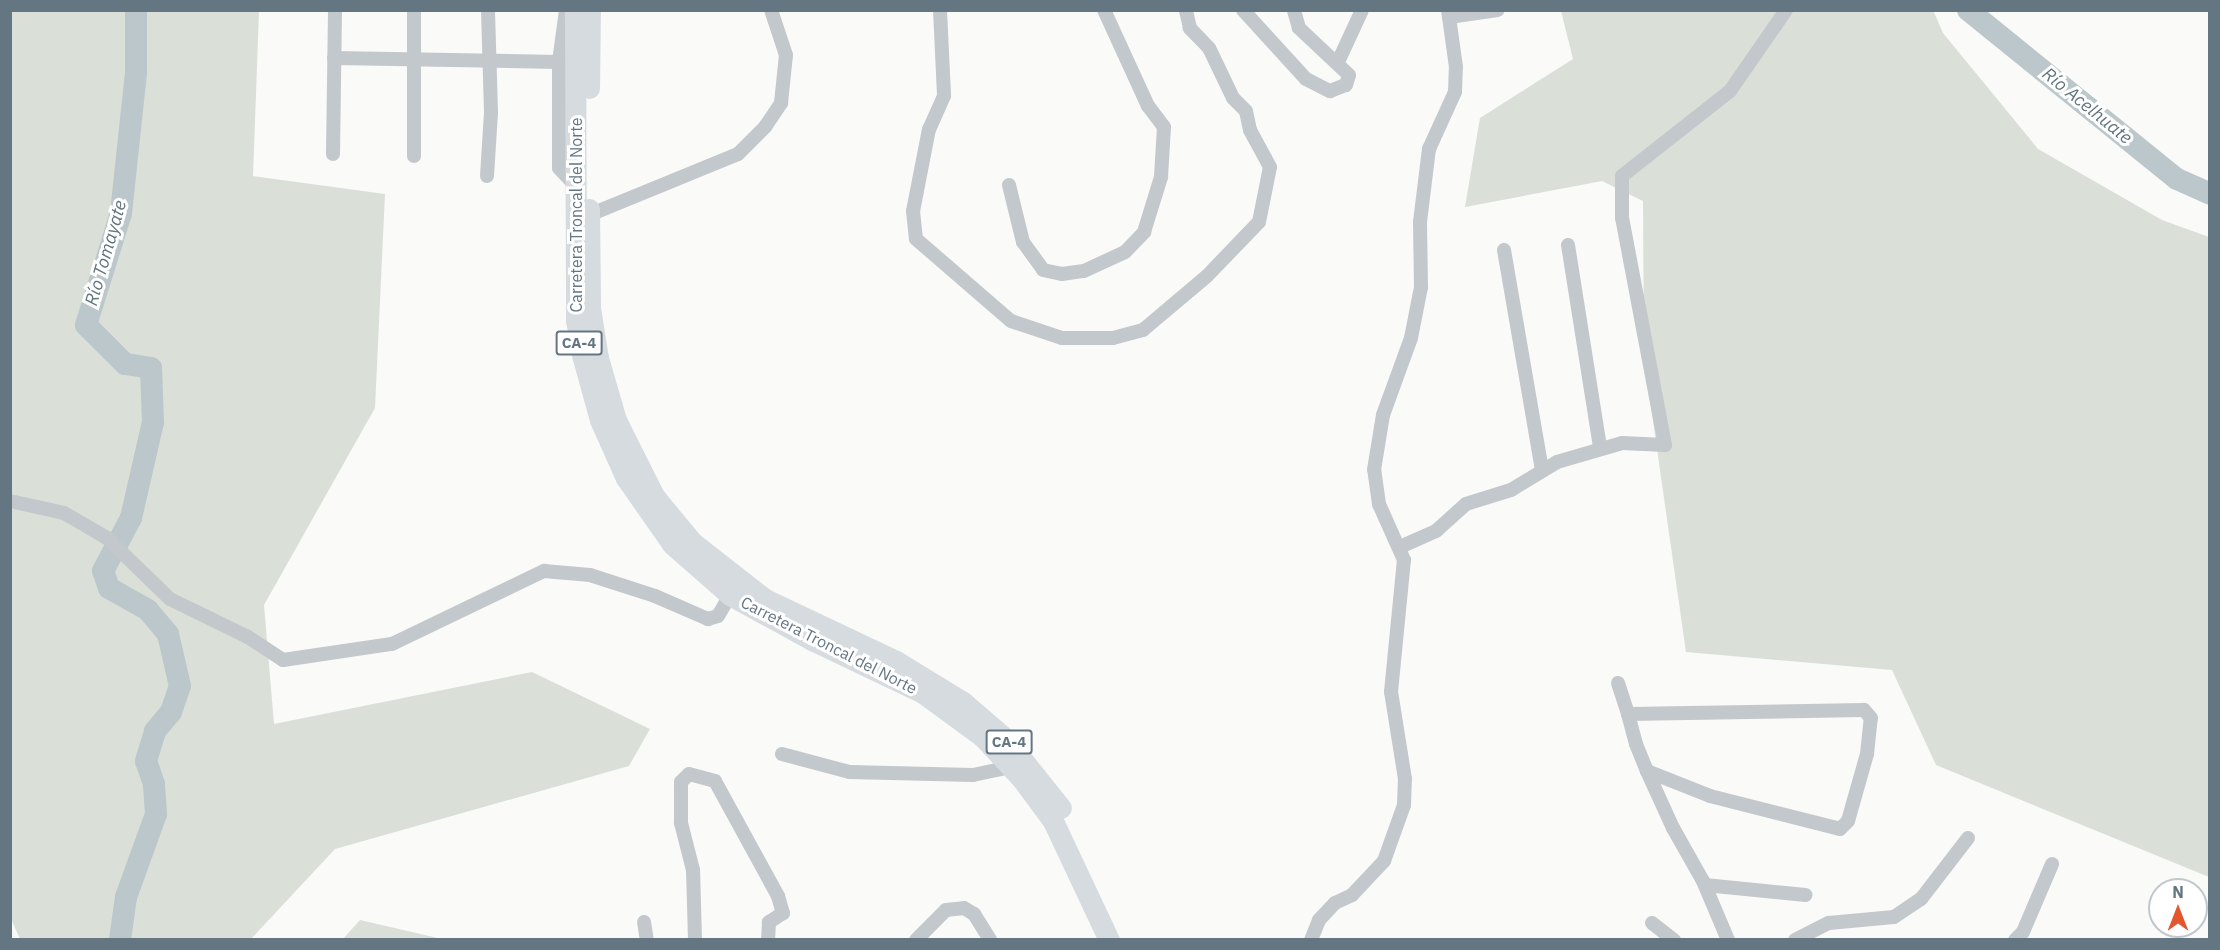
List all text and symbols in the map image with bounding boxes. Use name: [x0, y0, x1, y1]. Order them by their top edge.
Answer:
water label: Río Acelhuate: [2038, 63, 2136, 149]
street label: Carretera Troncal del Norte: [566, 117, 586, 313]
water label: Río Tomayate: [81, 198, 131, 308]
road number: CA-4: [555, 331, 603, 355]
street label: Carretera Troncal del Norte: [738, 592, 920, 698]
road number: CA-4: [985, 730, 1033, 754]
north arrow: [2148, 878, 2208, 938]
text: N: [2172, 882, 2184, 902]

